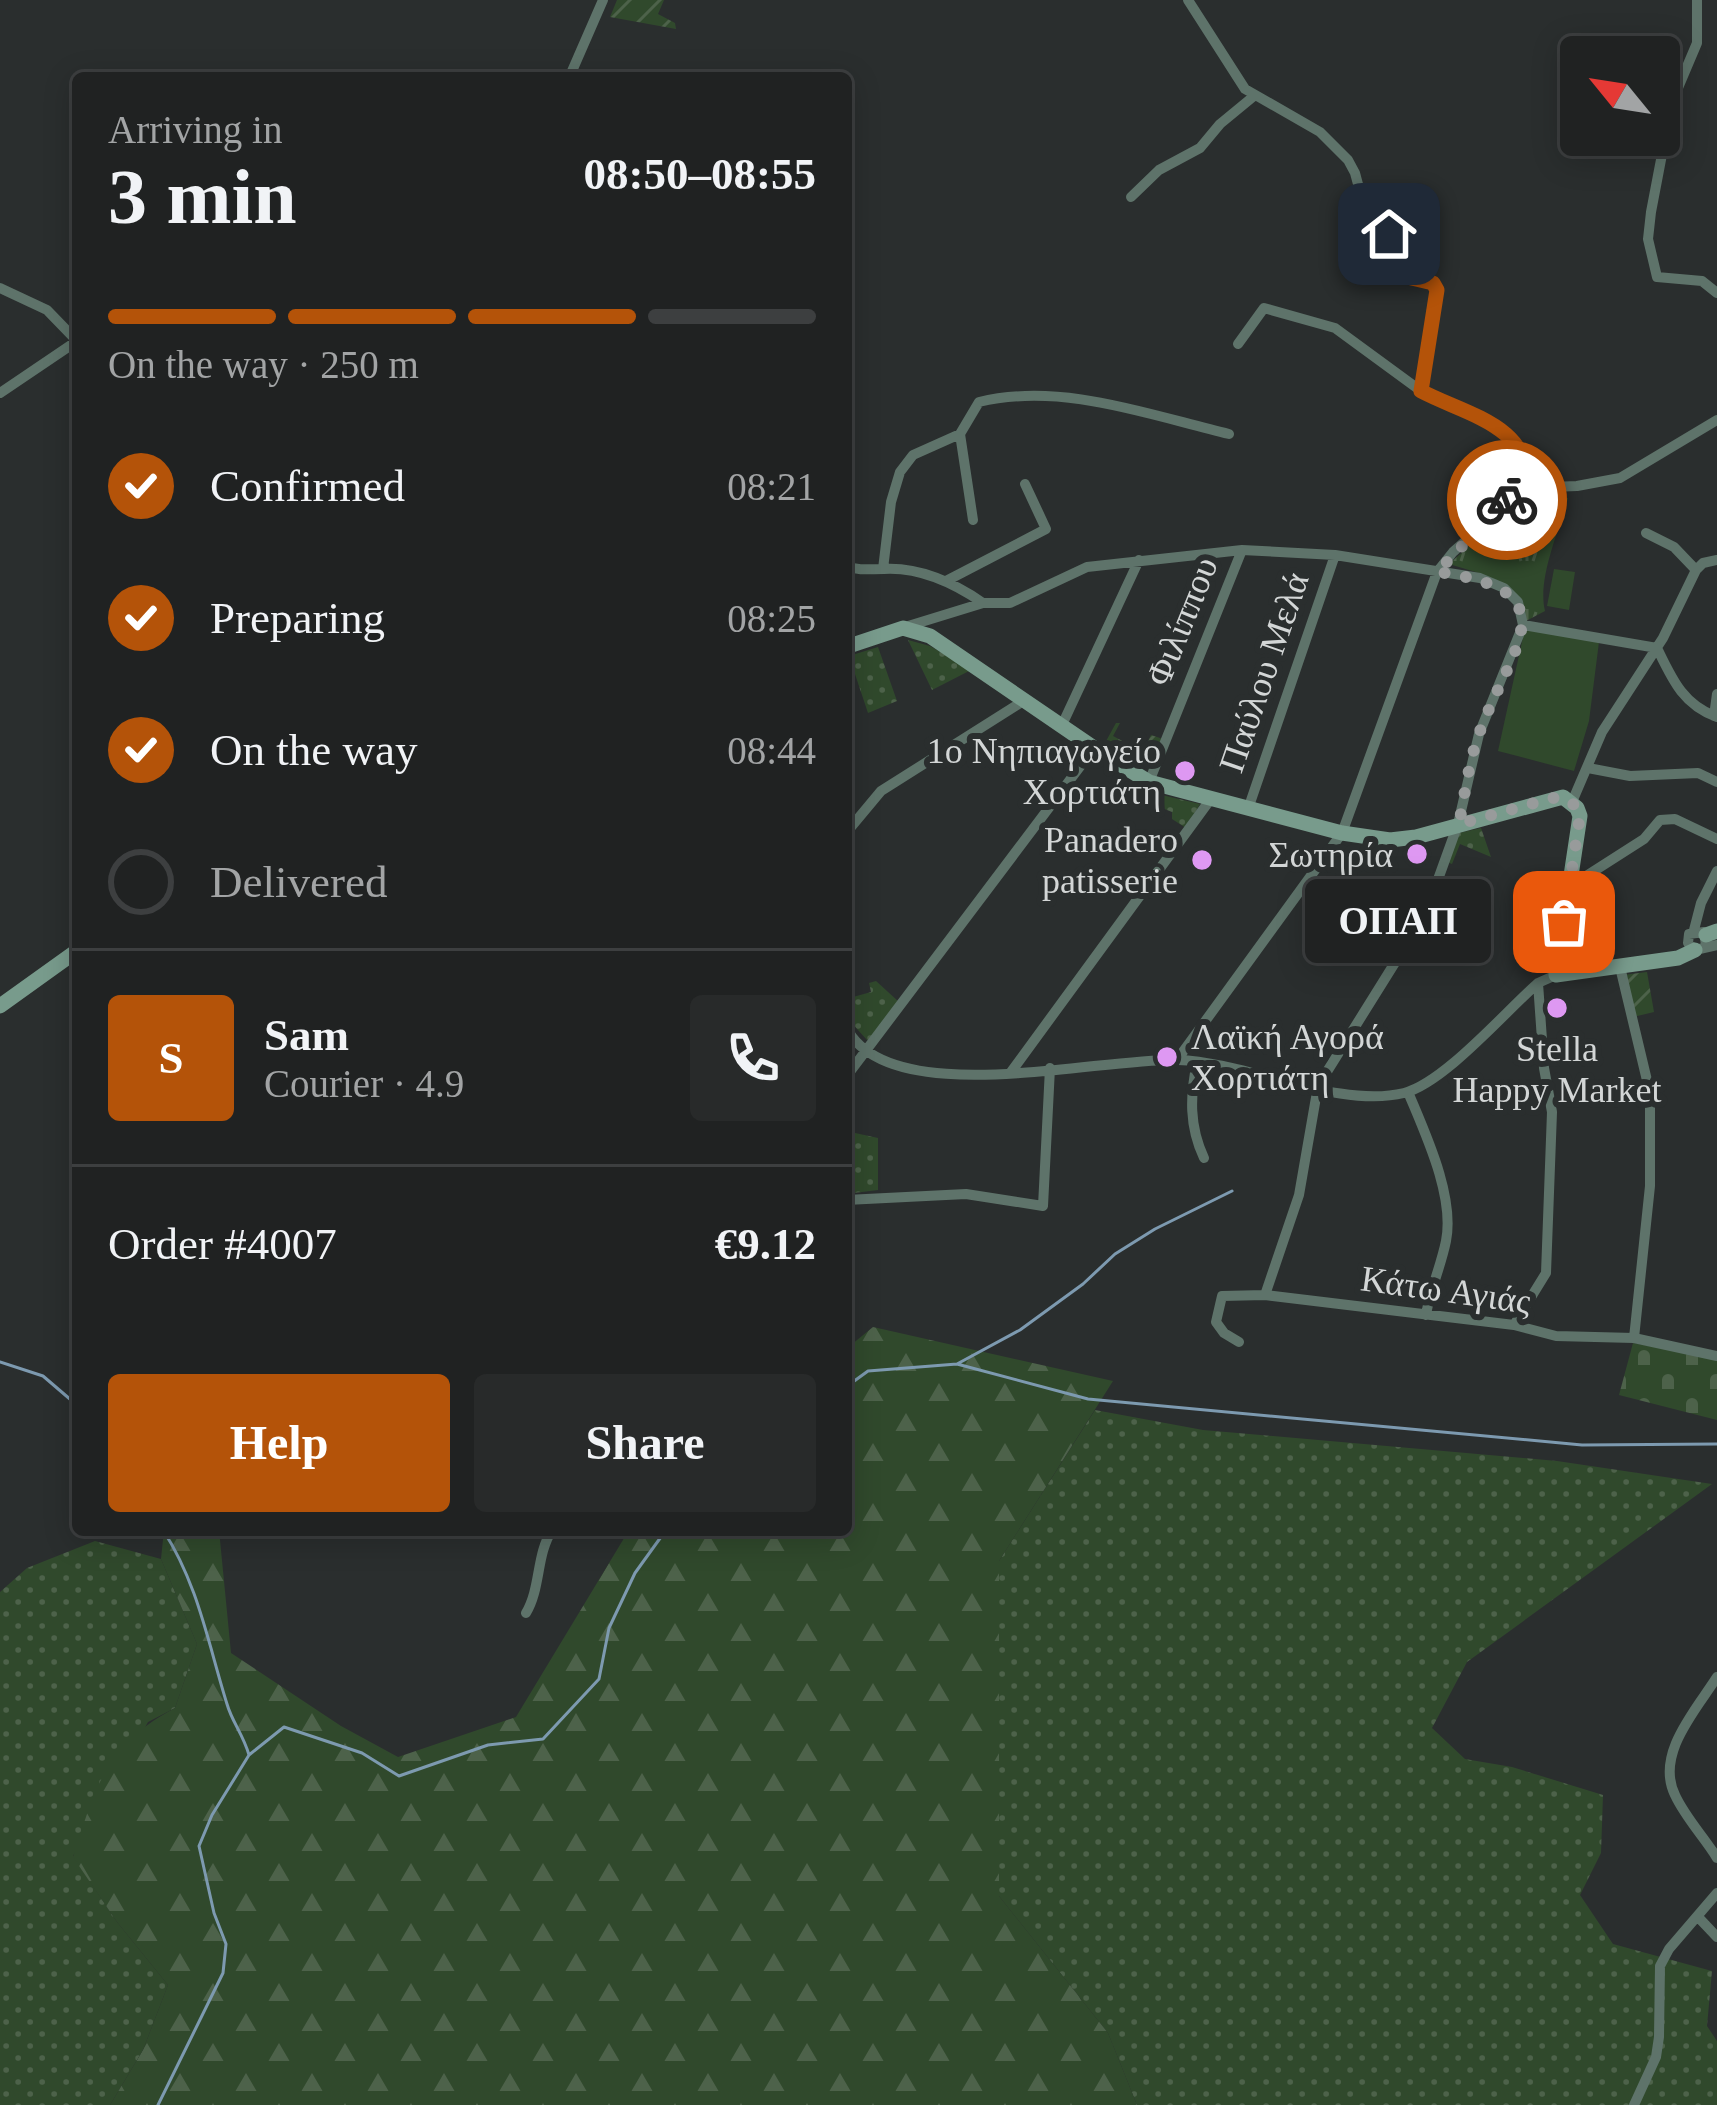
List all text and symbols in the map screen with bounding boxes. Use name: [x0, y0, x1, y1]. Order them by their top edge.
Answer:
north arrow: [1560, 36, 1680, 156]
map controls: [1560, 36, 1680, 156]
text: Arriving in: [108, 108, 282, 151]
text: 08:50–08:55: [584, 149, 816, 199]
text: 3 min: [108, 153, 297, 240]
pin: [1338, 183, 1440, 285]
icon: home: [1356, 201, 1422, 267]
text: On the way · 250 m: [108, 343, 419, 386]
courier: [1447, 440, 1567, 560]
icon: check: [108, 453, 174, 519]
text: Confirmed: [210, 461, 405, 511]
text: 08:21: [727, 465, 816, 508]
icon: bike: [1474, 467, 1540, 533]
street label: Φιλίππου: [1138, 551, 1226, 692]
street label: Παύλου Μελά: [1211, 567, 1317, 777]
icon: check: [108, 585, 174, 651]
text: Preparing: [210, 593, 385, 643]
text: 08:25: [727, 597, 816, 640]
icon: check: [108, 717, 174, 783]
text: On the way: [210, 725, 417, 775]
text: 08:44: [727, 729, 816, 772]
place label: 1ο Νηπιαγωγείο Χορτιάτη: [927, 731, 1161, 812]
marker: 1ο Νηπιαγωγείο Χορτιάτη: [1172, 758, 1198, 784]
place label: Panadero patisserie: [1042, 820, 1178, 901]
place label: Σωτηρία: [1269, 835, 1393, 875]
marker: Σωτηρία: [1404, 841, 1430, 867]
marker: Panadero patisserie: [1189, 847, 1215, 873]
text: Delivered: [210, 857, 387, 907]
pin: [1513, 871, 1615, 973]
callout: ΟΠΑΠ: [1306, 880, 1492, 964]
icon: bag: [1531, 889, 1597, 955]
text: ΟΠΑΠ: [1338, 899, 1458, 942]
button: phone: [690, 995, 816, 1121]
marker: Stella Happy Market: [1544, 995, 1570, 1021]
text: Sam: [264, 1010, 349, 1060]
place label: Λαϊκή Αγορά Χορτιάτη: [1191, 1017, 1384, 1098]
place label: Stella Happy Market: [1453, 1029, 1661, 1110]
text: S: [158, 1033, 184, 1083]
marker: Λαϊκή Αγορά Χορτιάτη: [1154, 1044, 1180, 1070]
text: Courier · 4.9: [264, 1062, 464, 1105]
text: Order #4007: [108, 1219, 337, 1269]
text: €9.12: [715, 1219, 816, 1269]
street label: Κάτω Αγιάς: [1358, 1258, 1533, 1322]
button: Help: [108, 1374, 450, 1512]
button: Share: [474, 1374, 816, 1512]

